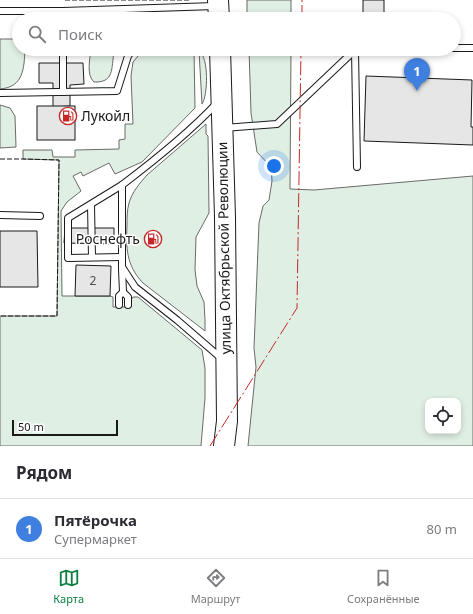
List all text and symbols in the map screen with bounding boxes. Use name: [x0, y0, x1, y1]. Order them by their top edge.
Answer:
search box: [12, 12, 461, 56]
icon: search: [26, 23, 48, 45]
text: Поиск: [58, 24, 103, 44]
pin: 1: [404, 58, 430, 91]
fuel station icon: Лукойл: [58, 106, 78, 126]
place label: Лукойл: [81, 106, 130, 125]
street label: улица Октябрьской Революции: [212, 141, 235, 355]
your location: [264, 156, 284, 176]
place label: Роснефть: [76, 229, 140, 248]
fuel station icon: Роснефть: [143, 229, 163, 249]
house number: 2: [90, 272, 97, 289]
map controls: [425, 398, 461, 434]
button: locate: [425, 398, 461, 434]
scale bar: [12, 418, 118, 437]
text: 50 m: [18, 419, 44, 434]
text: Рядом: [16, 461, 72, 484]
text: Пятёрочка: [54, 510, 137, 530]
text: 1: [25, 520, 33, 538]
text: 80 m: [427, 520, 457, 538]
text: Супермаркет: [54, 530, 137, 548]
tab: Карта: [53, 567, 84, 606]
tab: Маршрут: [191, 567, 240, 606]
tab: Сохранённые: [347, 567, 420, 606]

